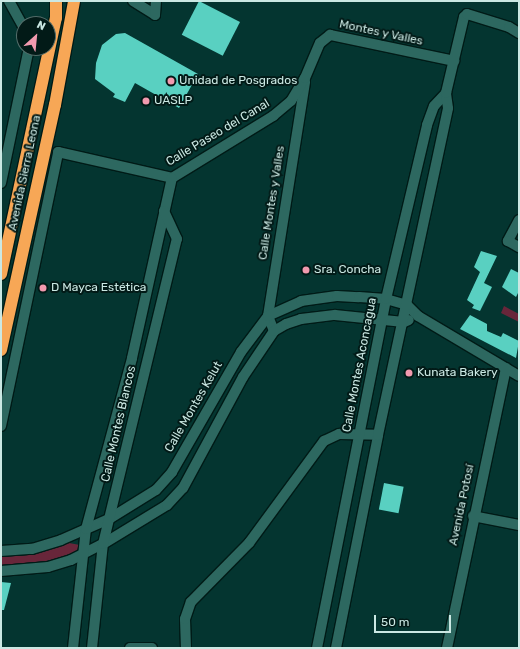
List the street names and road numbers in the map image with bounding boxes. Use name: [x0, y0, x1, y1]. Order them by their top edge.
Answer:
street label: Montes y Valles: [337, 17, 425, 49]
street label: Calle Paseo del Canal: [164, 96, 272, 170]
street label: Avenida Sierra Leona: [6, 114, 44, 232]
street label: Calle Montes y Valles: [256, 144, 288, 262]
street label: Calle Montes Aconcagua: [340, 296, 380, 434]
street label: Calle Montes Kelut: [162, 359, 226, 455]
street label: Calle Montes Blancos: [99, 365, 139, 483]
street label: Avenida Potosí: [446, 463, 478, 547]

